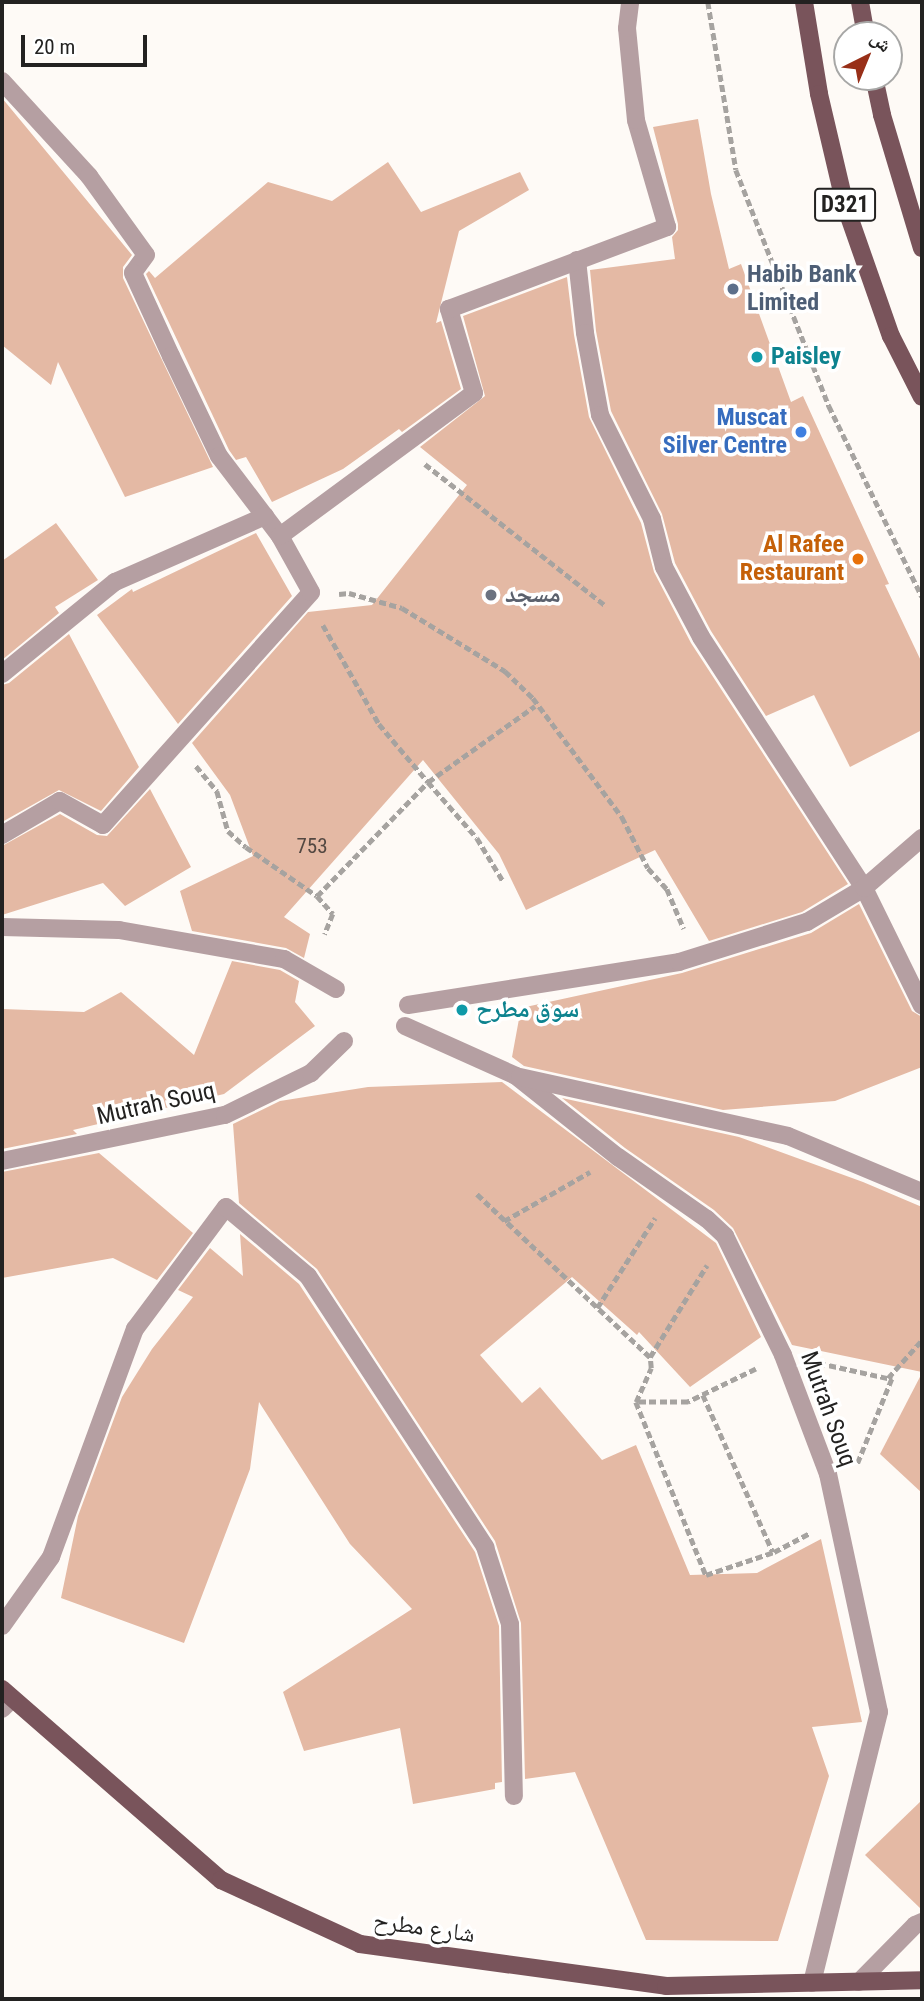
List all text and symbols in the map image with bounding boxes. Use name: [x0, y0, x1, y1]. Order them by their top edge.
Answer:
scale bar: [24, 21, 150, 65]
north arrow: [833, 21, 903, 91]
text: ش: [866, 26, 897, 57]
text: 20 m: [34, 35, 75, 59]
road number: D321: [814, 186, 876, 224]
place label: Habib Bank Limited: [747, 261, 856, 317]
marker: Habib Bank Limited: [725, 281, 741, 297]
place label: Paisley: [771, 343, 841, 371]
marker: Paisley: [749, 349, 765, 365]
place label: Muscat Silver Centre: [663, 404, 787, 460]
marker: Muscat Silver Centre: [793, 424, 809, 440]
place label: Al Rafee Restaurant: [740, 531, 844, 587]
marker: Al Rafee Restaurant: [850, 551, 866, 567]
place label: مسجد: [505, 581, 560, 609]
marker: مسجد: [483, 587, 499, 603]
house number: 753: [296, 833, 328, 859]
place label: سوق مطرح: [476, 996, 579, 1024]
marker: سوق مطرح: [454, 1002, 470, 1018]
street label: Mutrah Souq: [94, 1076, 218, 1132]
street label: Mutrah Souq: [794, 1348, 862, 1470]
street label: شارع مطرح: [371, 1907, 477, 1949]

